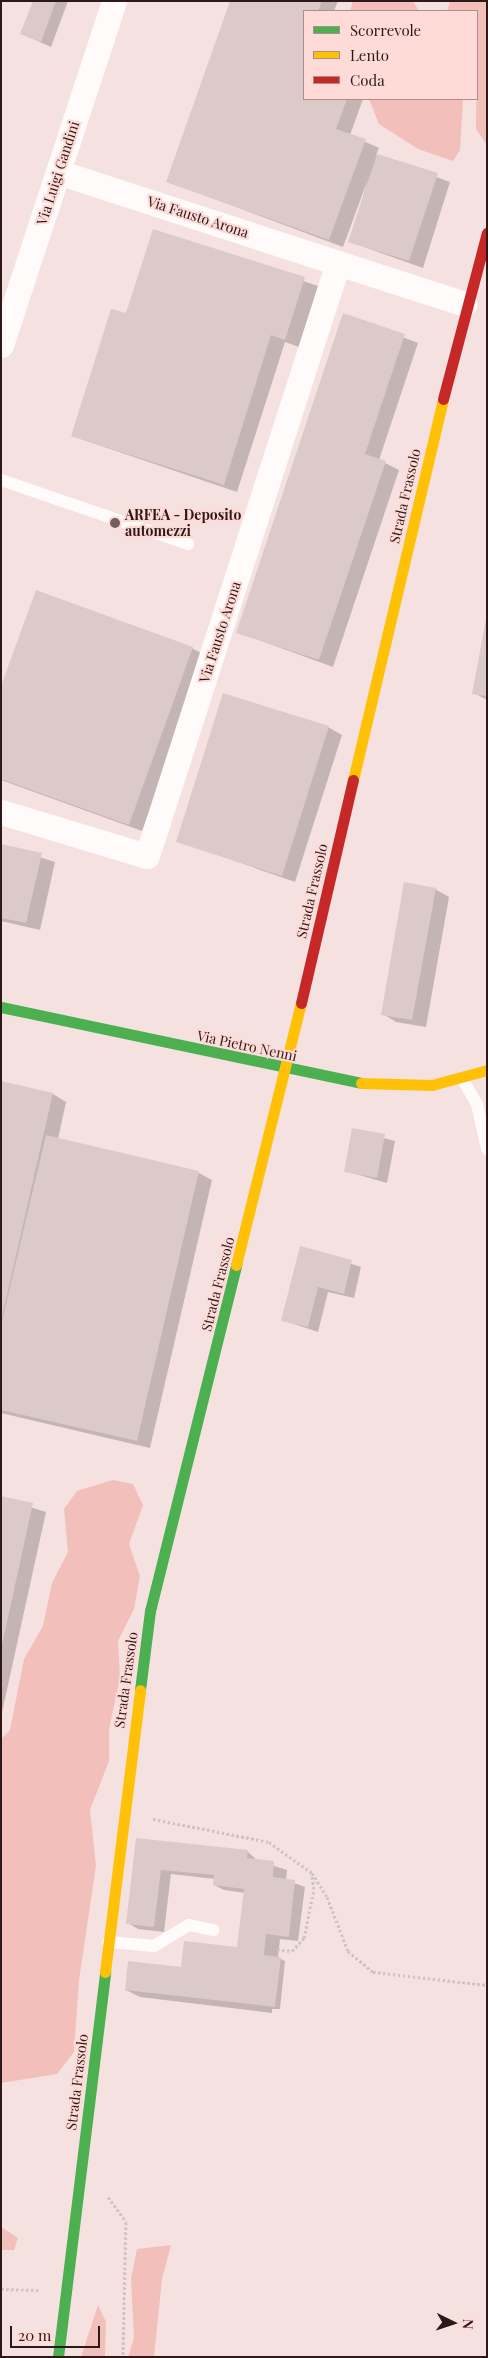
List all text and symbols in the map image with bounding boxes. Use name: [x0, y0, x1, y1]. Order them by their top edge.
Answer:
legend: [303, 10, 478, 100]
text: Scorrevole: [350, 20, 421, 40]
text: Lento: [350, 45, 389, 65]
text: Coda: [350, 70, 385, 90]
street label: Via Luigi Gandini: [33, 119, 83, 227]
street label: Via Fausto Arona: [145, 193, 251, 241]
street label: Strada Frassolo: [386, 447, 424, 545]
place label: ARFEA - Deposito automezzi: [125, 507, 241, 540]
marker: ARFEA - Deposito automezzi: [109, 517, 121, 529]
street label: Via Fausto Arona: [196, 579, 244, 685]
street label: Strada Frassolo: [293, 842, 331, 940]
street label: Via Pietro Nenni: [195, 1027, 299, 1065]
street label: Strada Frassolo: [198, 1235, 238, 1333]
street label: Strada Frassolo: [111, 1631, 141, 1729]
street label: Strada Frassolo: [63, 2033, 91, 2131]
north arrow: [428, 2298, 478, 2348]
scale bar: [12, 2316, 102, 2348]
text: N: [459, 2318, 478, 2330]
text: 20 m: [18, 2325, 51, 2345]

